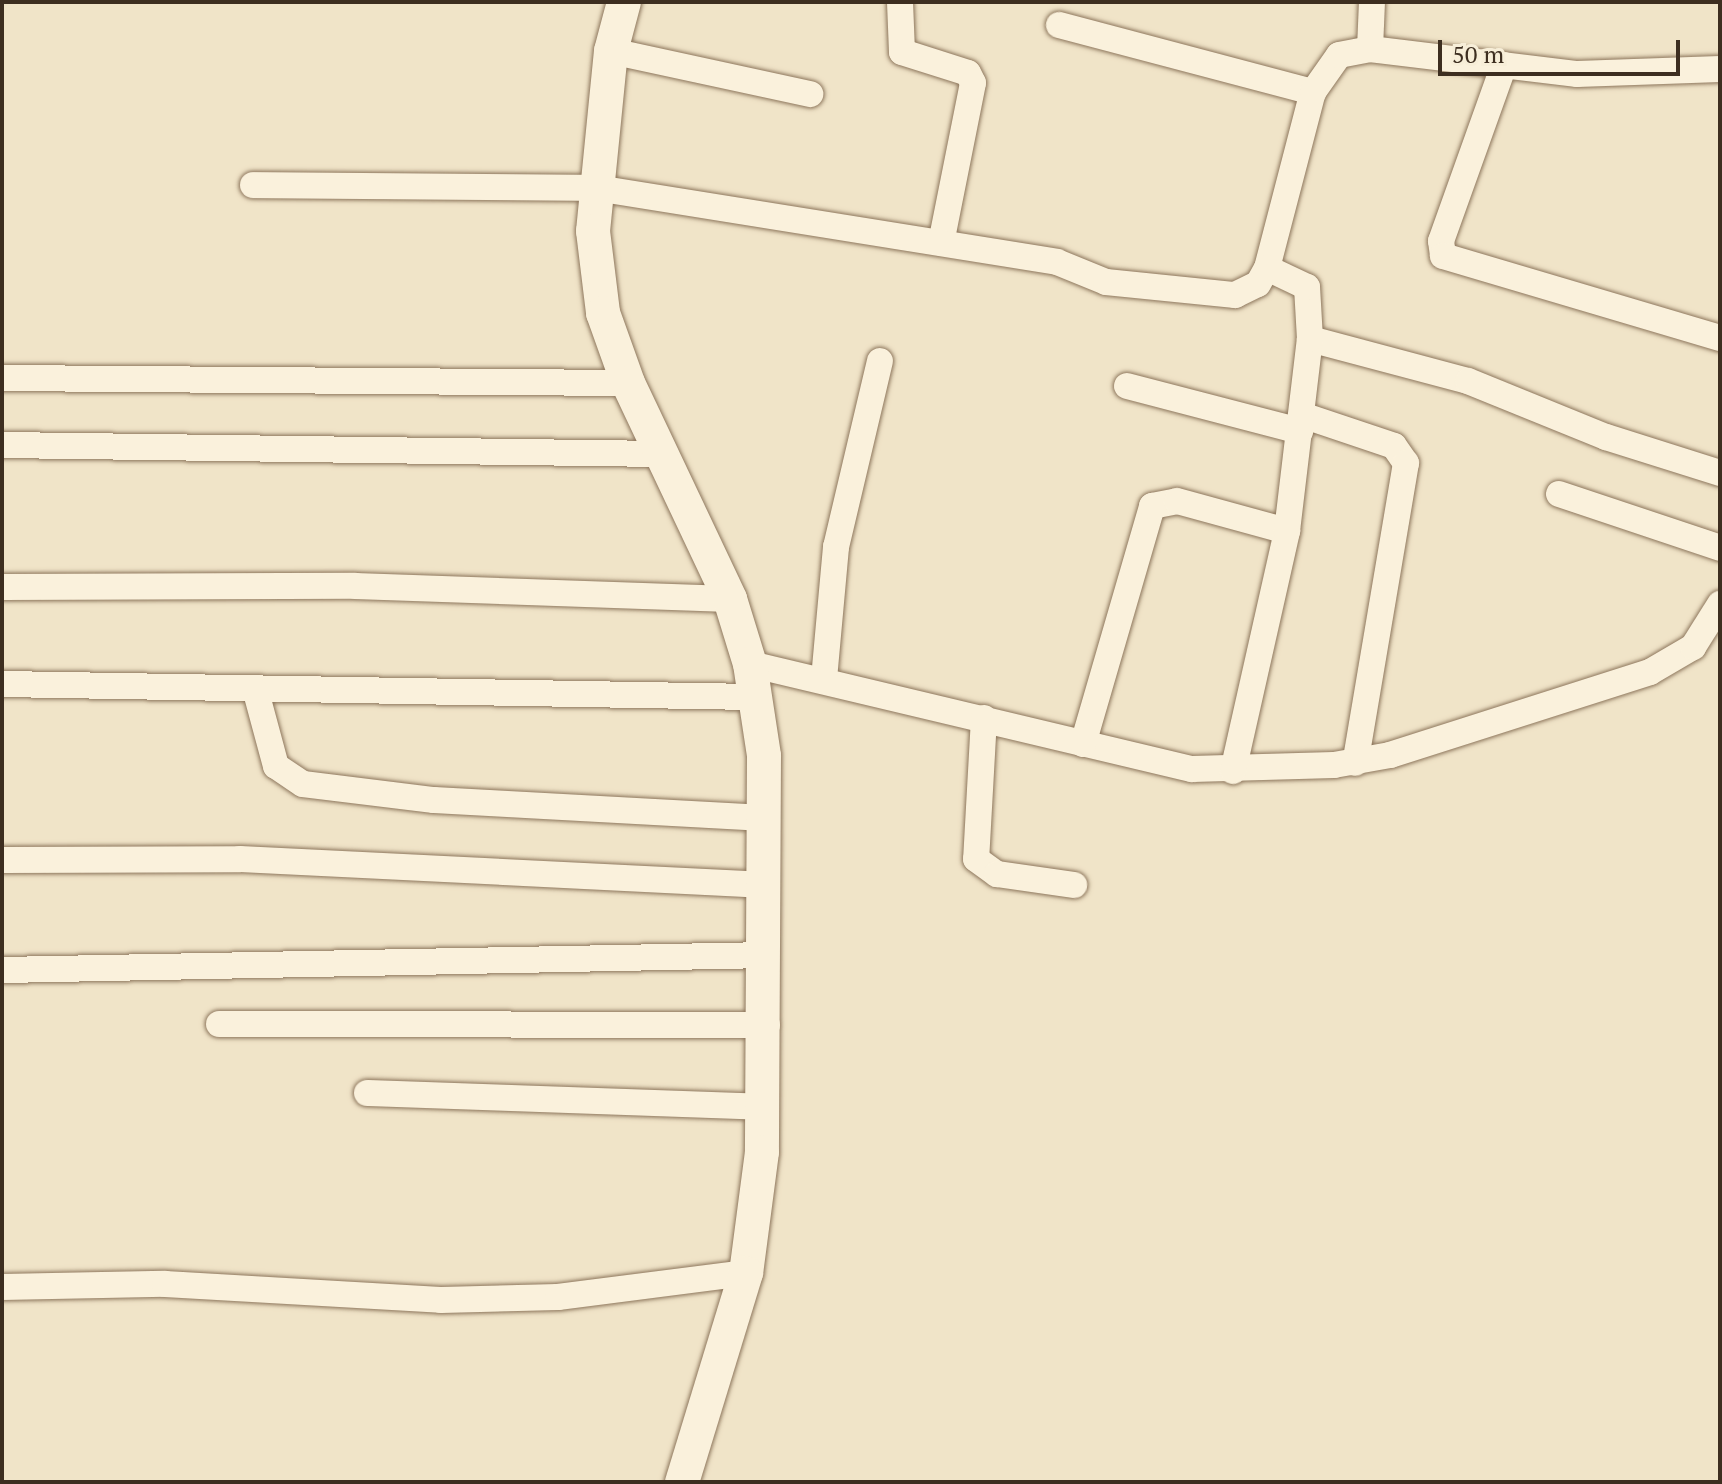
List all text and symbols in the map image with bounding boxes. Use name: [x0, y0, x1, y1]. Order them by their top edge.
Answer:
scale bar: [1442, 24, 1684, 74]
text: 50 m: [1452, 38, 1504, 70]

